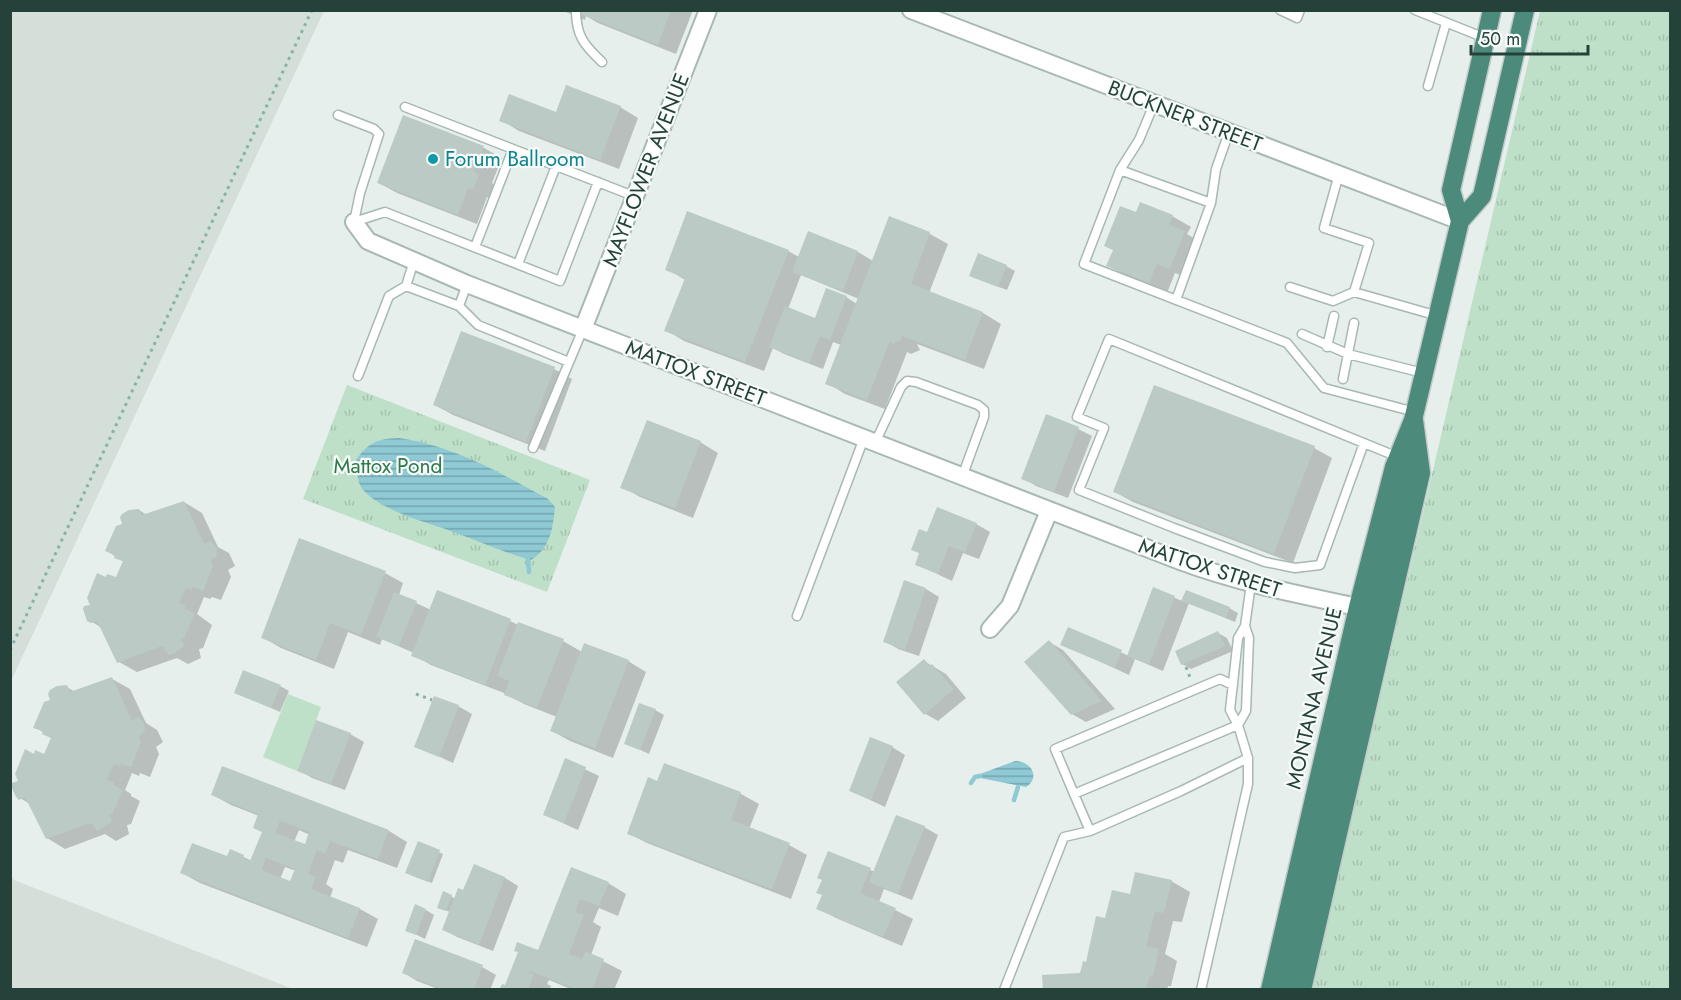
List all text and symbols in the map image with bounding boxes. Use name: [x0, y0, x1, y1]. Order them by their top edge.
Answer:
scale bar: [1471, 18, 1588, 56]
text: 50 m: [1480, 26, 1520, 52]
street label: MAYFLOWER AVENUE: [595, 69, 697, 271]
street label: BUCKNER STREET: [1104, 73, 1267, 159]
place label: Forum Ballroom: [445, 144, 585, 174]
marker: Forum Ballroom: [426, 152, 440, 166]
street label: MATTOX STREET: [621, 332, 771, 414]
park label: Mattox Pond: [334, 451, 442, 481]
street label: MATTOX STREET: [1135, 531, 1285, 605]
street label: MONTANA AVENUE: [1278, 604, 1350, 792]

